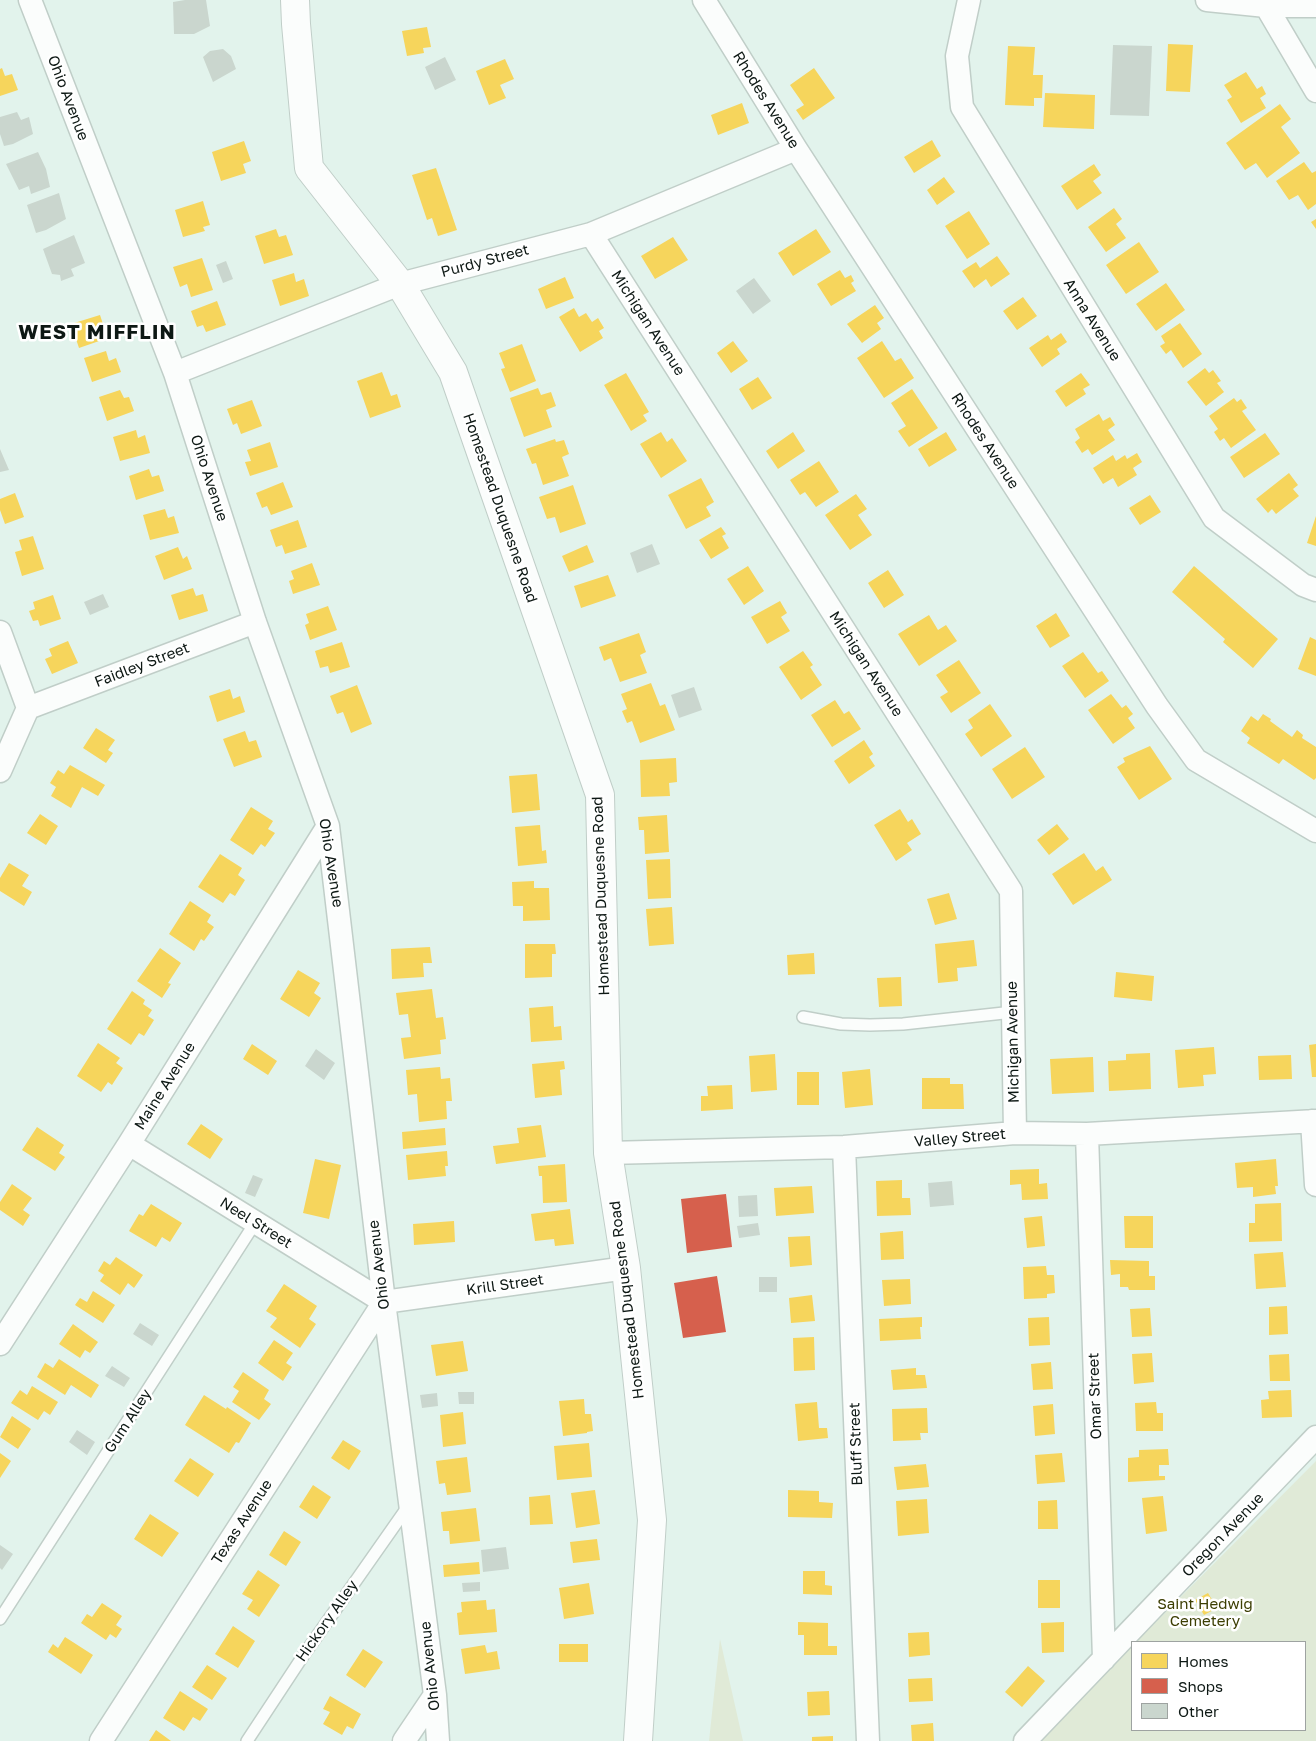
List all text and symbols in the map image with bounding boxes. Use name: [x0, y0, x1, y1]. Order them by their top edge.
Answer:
street label: Rhodes Avenue: [729, 48, 803, 152]
street label: Ohio Avenue: [43, 53, 93, 143]
street label: Purdy Street: [439, 241, 531, 281]
street label: Michigan Avenue: [607, 267, 689, 379]
street label: Anna Avenue: [1060, 276, 1124, 364]
district label: WEST MIFFLIN: [17, 321, 177, 345]
street label: Rhodes Avenue: [947, 390, 1023, 492]
street label: Homestead Duquesne Road: [459, 411, 541, 605]
street label: Ohio Avenue: [187, 432, 231, 524]
street label: Michigan Avenue: [825, 608, 907, 720]
street label: Faidley Street: [92, 639, 192, 691]
street label: Homestead Duquesne Road: [589, 796, 613, 996]
street label: Ohio Avenue: [315, 817, 347, 909]
street label: Michigan Avenue: [1003, 981, 1023, 1103]
street label: Maine Avenue: [131, 1039, 199, 1133]
street label: Valley Street: [913, 1125, 1007, 1151]
street label: Neel Street: [217, 1194, 295, 1252]
street label: Homestead Duquesne Road: [606, 1200, 648, 1400]
street label: Ohio Avenue: [365, 1219, 393, 1311]
street label: Krill Street: [465, 1271, 545, 1299]
street label: Omar Street: [1084, 1352, 1106, 1440]
street label: Gum Alley: [101, 1386, 155, 1456]
street label: Bluff Street: [846, 1402, 866, 1486]
street label: Texas Avenue: [208, 1476, 276, 1568]
street label: Oregon Avenue: [1178, 1489, 1268, 1581]
street label: Hickory Alley: [292, 1577, 362, 1665]
park label: Saint Hedwig Cemetery: [1157, 1595, 1253, 1630]
street label: Ohio Avenue: [416, 1620, 444, 1712]
legend: [1131, 1641, 1306, 1731]
text: Homes: [1178, 1652, 1228, 1670]
text: Shops: [1178, 1677, 1223, 1695]
text: Other: [1178, 1702, 1219, 1720]

